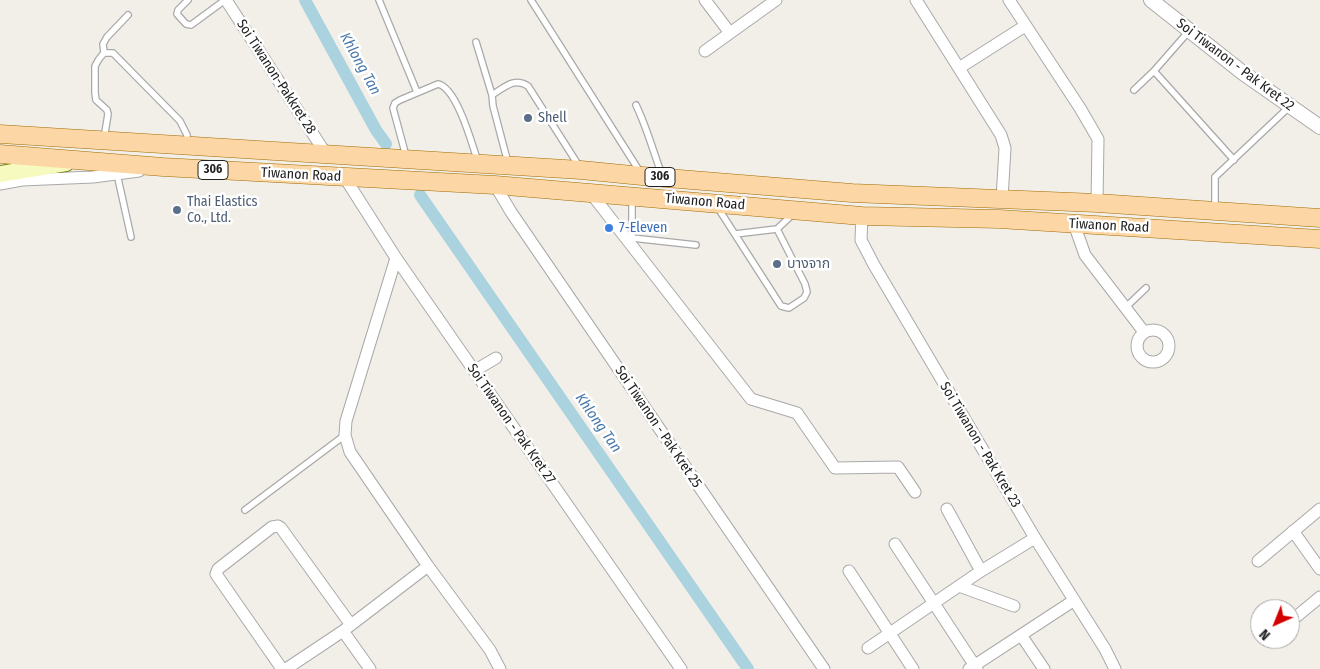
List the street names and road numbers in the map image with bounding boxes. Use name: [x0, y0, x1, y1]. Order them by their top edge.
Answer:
street label: Soi Tiwanon - Pak Kret 22: [1173, 15, 1297, 115]
street label: Soi Tiwanon-Pakkret 28: [233, 17, 319, 137]
road number: 306: [198, 160, 228, 180]
street label: Tiwanon Road: [260, 165, 342, 185]
road number: 306: [645, 168, 675, 186]
street label: Tiwanon Road: [664, 190, 746, 214]
street label: Tiwanon Road: [1068, 216, 1150, 236]
street label: Soi Tiwanon - Pak Kret 27: [463, 361, 559, 487]
street label: Soi Tiwanon - Pak Kret 25: [611, 363, 705, 491]
street label: Soi Tiwanon - Pak Kret 23: [936, 379, 1024, 511]

